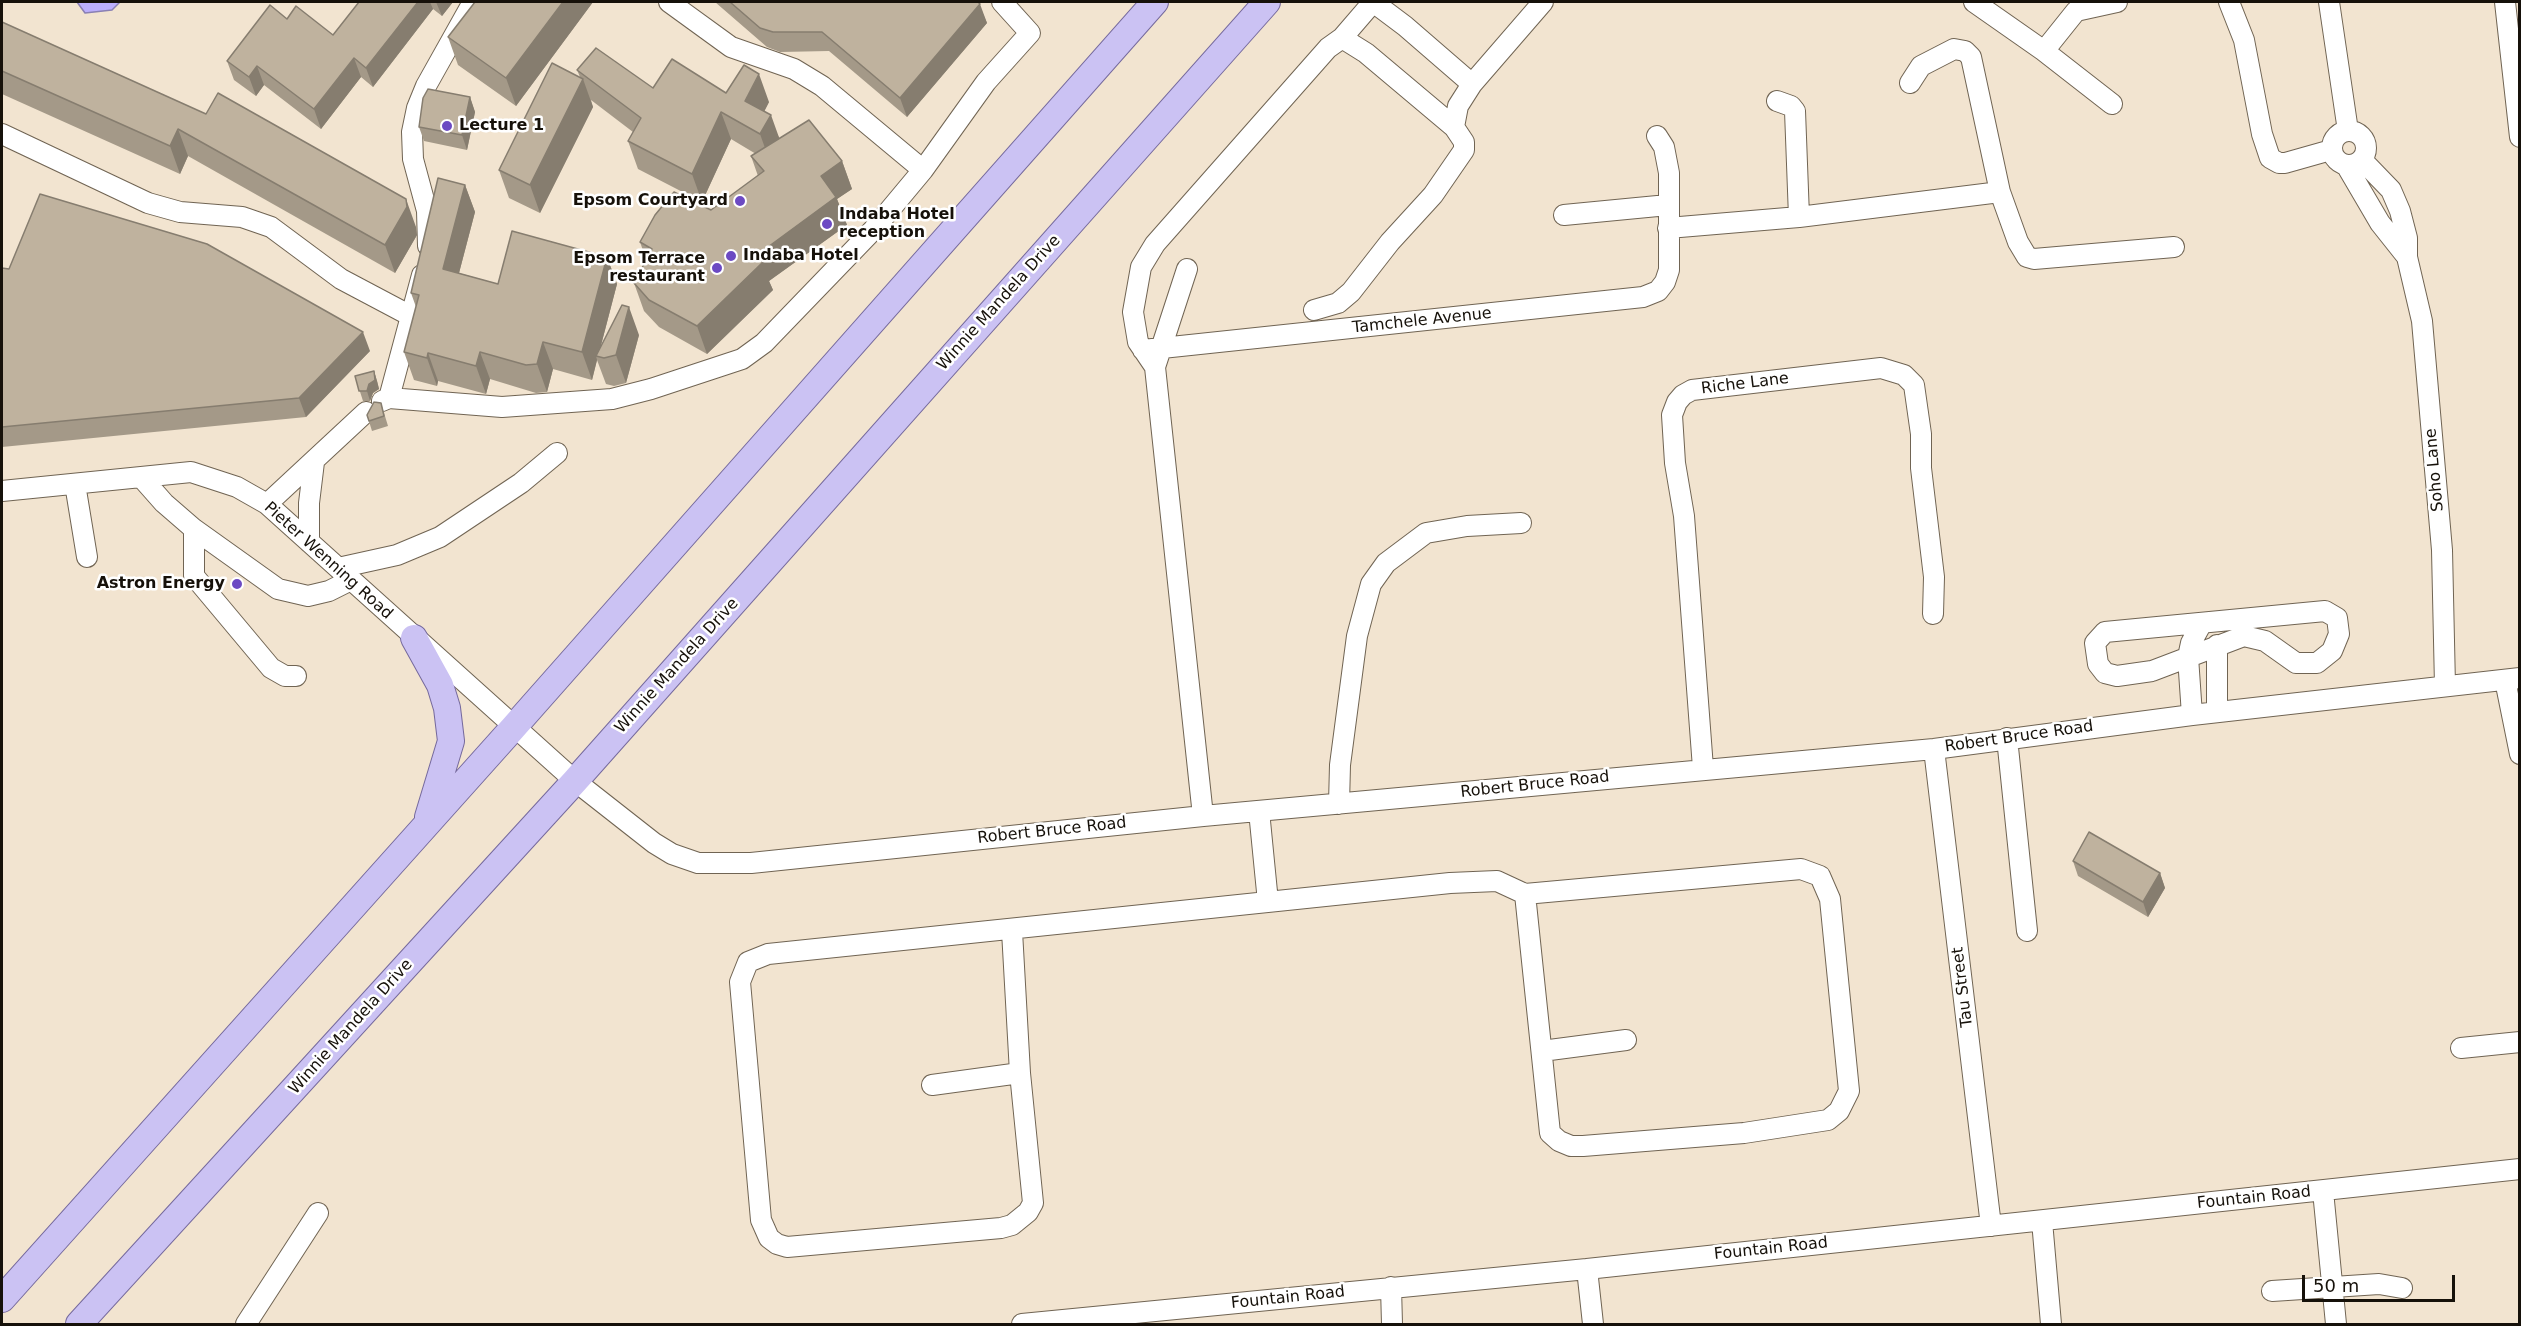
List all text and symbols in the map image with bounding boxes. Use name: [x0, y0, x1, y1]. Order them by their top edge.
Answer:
place label: Lecture 1: [459, 116, 544, 136]
marker: Lecture 1: [440, 119, 454, 133]
place label: Epsom Courtyard: [573, 191, 728, 211]
marker: Epsom Courtyard: [733, 194, 747, 208]
place label: Indaba Hotel reception: [839, 205, 955, 243]
marker: Indaba Hotel reception: [820, 217, 834, 231]
street label: Winnie Mandela Drive: [933, 231, 1065, 375]
place label: Indaba Hotel: [743, 246, 859, 266]
place label: Epsom Terrace restaurant: [573, 249, 705, 287]
marker: Indaba Hotel: [724, 249, 738, 263]
marker: Epsom Terrace restaurant: [710, 261, 724, 275]
street label: Tamchele Avenue: [1351, 304, 1493, 338]
street label: Riche Lane: [1700, 369, 1790, 399]
street label: Soho Lane: [2422, 427, 2448, 513]
street label: Pieter Wenning Road: [260, 498, 396, 624]
place label: Astron Energy: [97, 574, 225, 594]
marker: Astron Energy: [230, 577, 244, 591]
street label: Winnie Mandela Drive: [611, 594, 743, 738]
street label: Robert Bruce Road: [1944, 717, 2094, 757]
street label: Robert Bruce Road: [1460, 768, 1610, 802]
street label: Robert Bruce Road: [977, 814, 1127, 848]
street label: Tau Street: [1949, 946, 1977, 1028]
street label: Winnie Mandela Drive: [285, 955, 417, 1099]
street label: Fountain Road: [2196, 1182, 2312, 1214]
street label: Fountain Road: [1713, 1233, 1829, 1265]
scale bar: [2305, 1263, 2458, 1301]
text: 50 m: [2313, 1275, 2359, 1296]
street label: Fountain Road: [1230, 1282, 1346, 1314]

